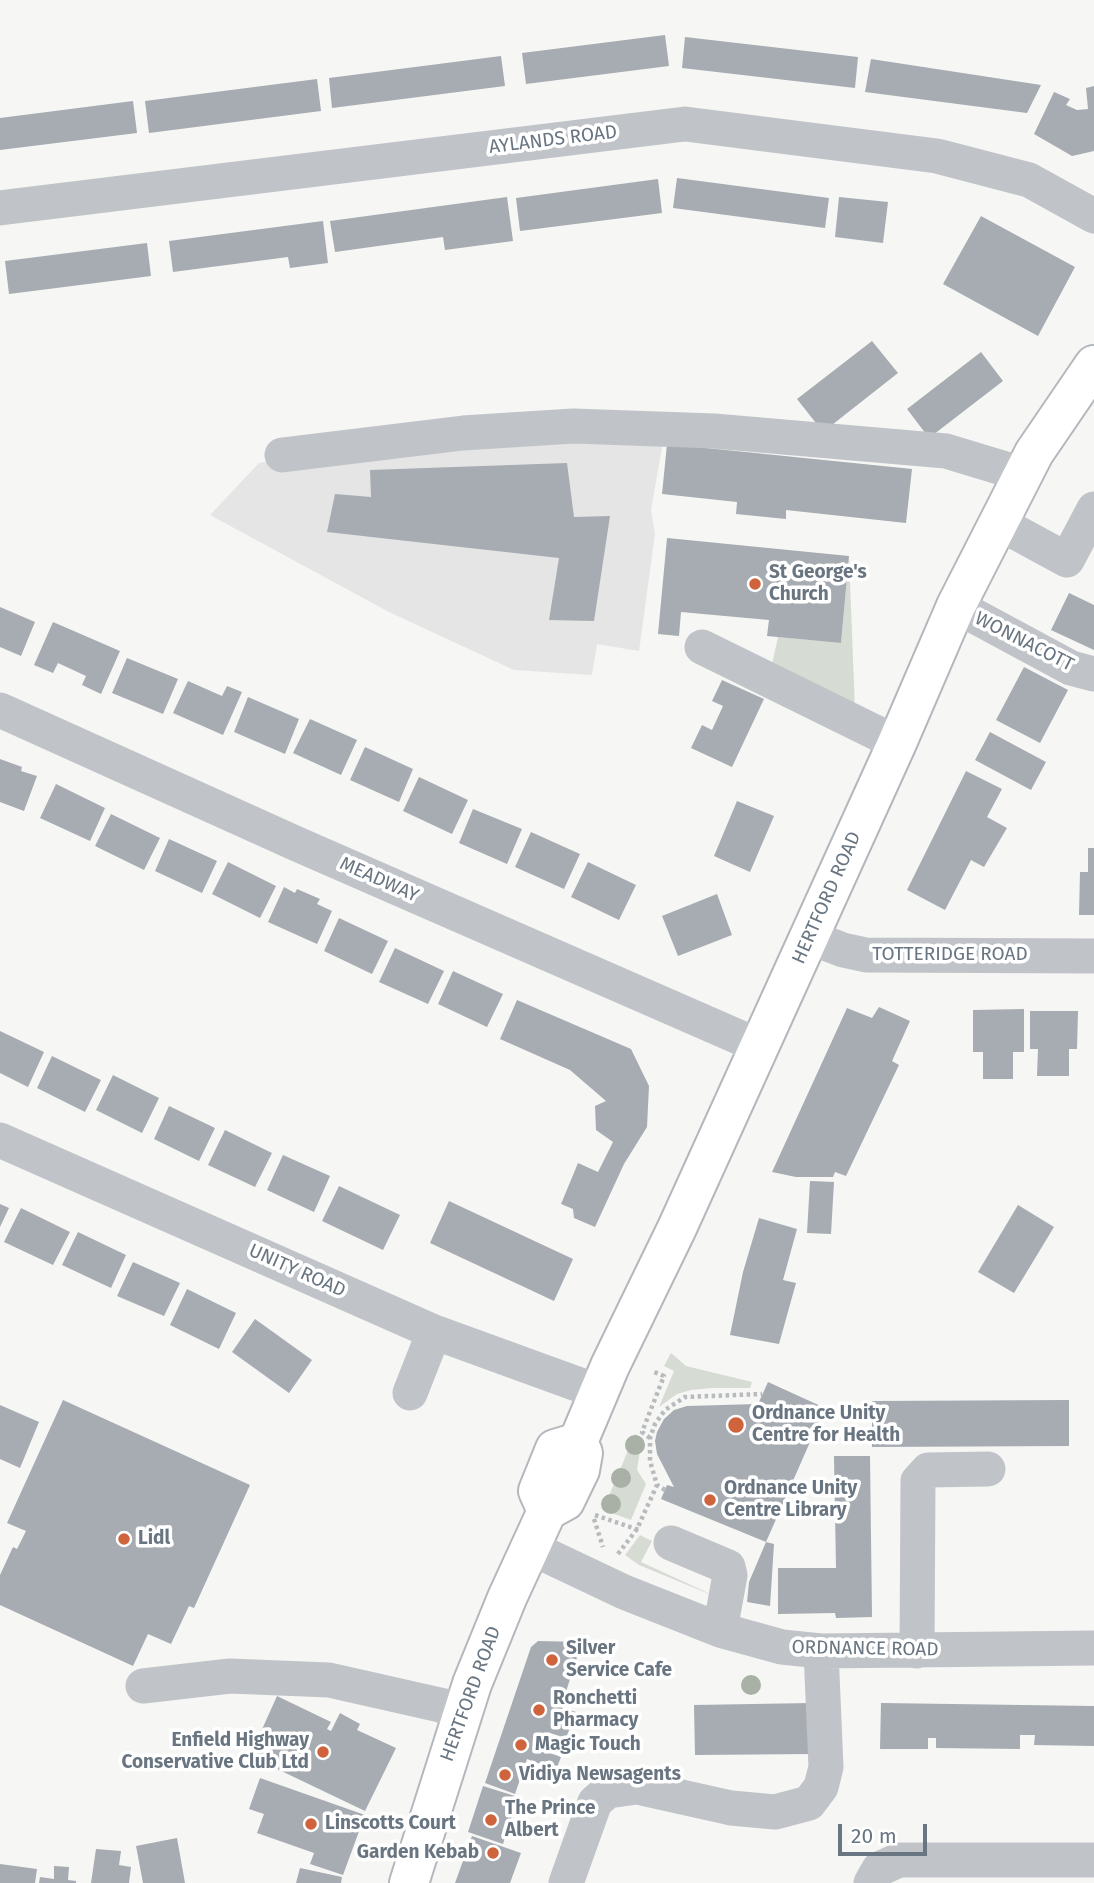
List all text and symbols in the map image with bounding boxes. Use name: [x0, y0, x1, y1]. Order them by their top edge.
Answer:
street label: AYLANDS ROAD: [488, 121, 618, 159]
place label: St George's Church: [769, 562, 867, 606]
marker: St George's Church: [747, 576, 763, 592]
street label: WONNACOTT: [971, 607, 1077, 677]
street label: HERTFORD ROAD: [788, 828, 866, 968]
street label: MEADWAY: [336, 852, 422, 908]
street label: TOTTERIDGE ROAD: [872, 944, 1028, 966]
street label: UNITY ROAD: [245, 1239, 349, 1303]
place label: Ordnance Unity Centre for Health: [752, 1403, 900, 1447]
marker: Ordnance Unity Centre for Health: [726, 1415, 746, 1435]
place label: Ordnance Unity Centre Library: [724, 1478, 857, 1522]
marker: Ordnance Unity Centre Library: [702, 1492, 718, 1508]
place label: Lidl: [138, 1528, 170, 1550]
marker: Lidl: [116, 1531, 132, 1547]
street label: HERTFORD ROAD: [436, 1623, 506, 1765]
street label: ORDNANCE ROAD: [791, 1636, 939, 1662]
place label: Silver Service Cafe: [566, 1638, 672, 1682]
marker: Silver Service Cafe: [544, 1652, 560, 1668]
place label: Ronchetti Pharmacy: [553, 1688, 638, 1732]
marker: Ronchetti Pharmacy: [531, 1702, 547, 1718]
place label: Enfield Highway Conservative Club Ltd: [121, 1730, 309, 1774]
place label: Magic Touch: [535, 1734, 641, 1756]
marker: Magic Touch: [513, 1737, 529, 1753]
marker: Enfield Highway Conservative Club Ltd: [315, 1744, 331, 1760]
place label: Vidiya Newsagents: [519, 1764, 681, 1786]
marker: Vidiya Newsagents: [497, 1767, 513, 1783]
place label: The Prince Albert: [505, 1798, 595, 1842]
scale bar: [842, 1810, 931, 1854]
marker: The Prince Albert: [483, 1812, 499, 1828]
place label: Linscotts Court: [325, 1813, 456, 1835]
marker: Linscotts Court: [303, 1816, 319, 1832]
text: 20 m: [851, 1823, 897, 1849]
place label: Garden Kebab: [357, 1842, 479, 1864]
marker: Garden Kebab: [485, 1845, 501, 1861]

